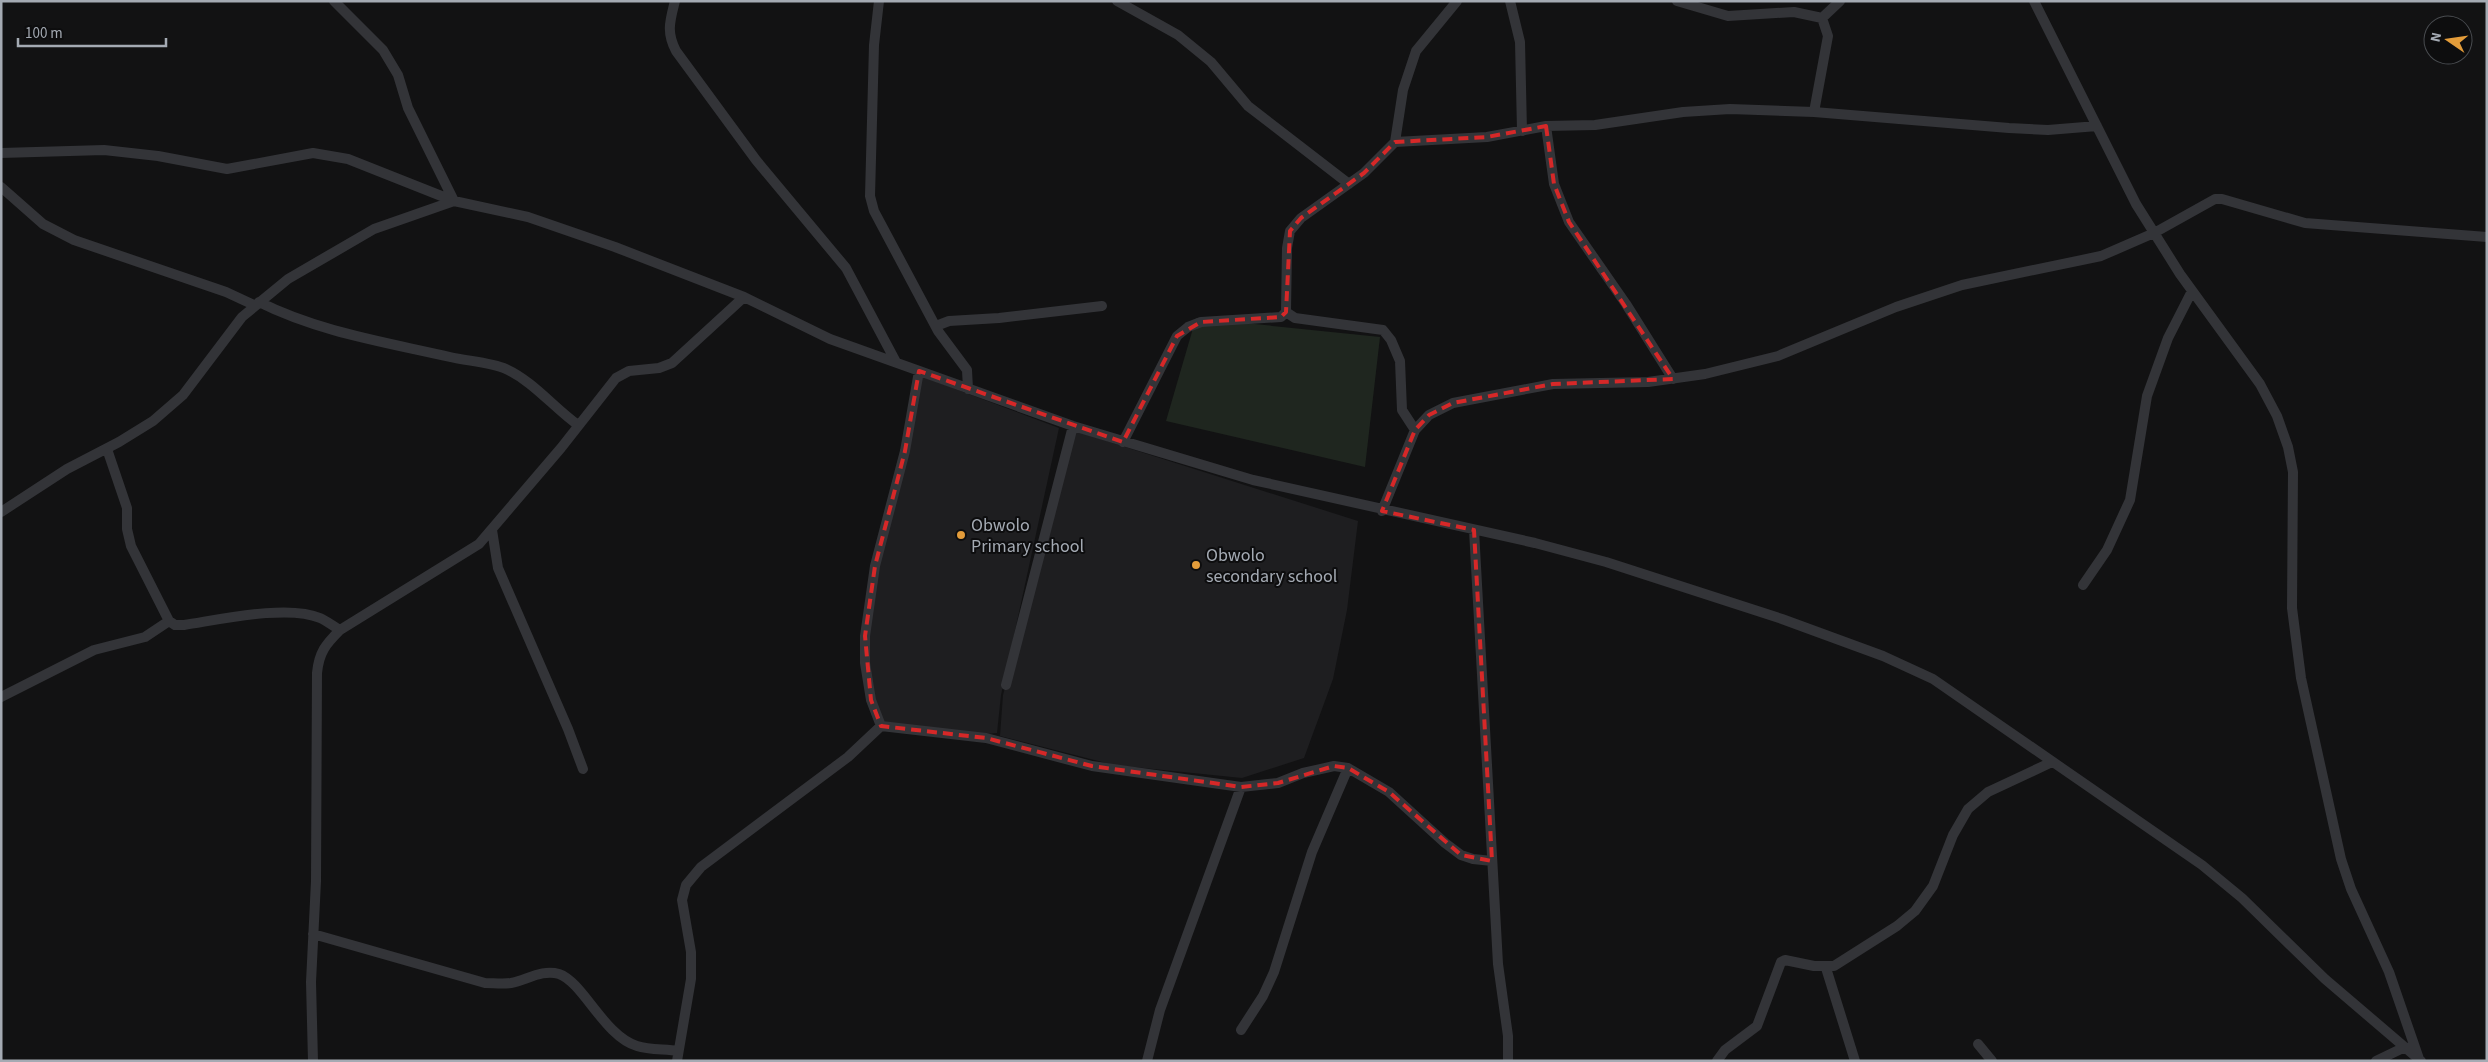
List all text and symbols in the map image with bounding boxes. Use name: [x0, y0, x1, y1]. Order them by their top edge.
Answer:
scale bar: [18, 15, 165, 47]
north arrow: [2423, 15, 2473, 65]
text: 100 m: [25, 23, 63, 44]
text: N: [2426, 31, 2447, 44]
place label: Obwolo Primary school: [971, 513, 1084, 559]
marker: Obwolo Primary school: [955, 529, 967, 541]
place label: Obwolo secondary school: [1206, 543, 1337, 589]
marker: Obwolo secondary school: [1190, 559, 1202, 571]

